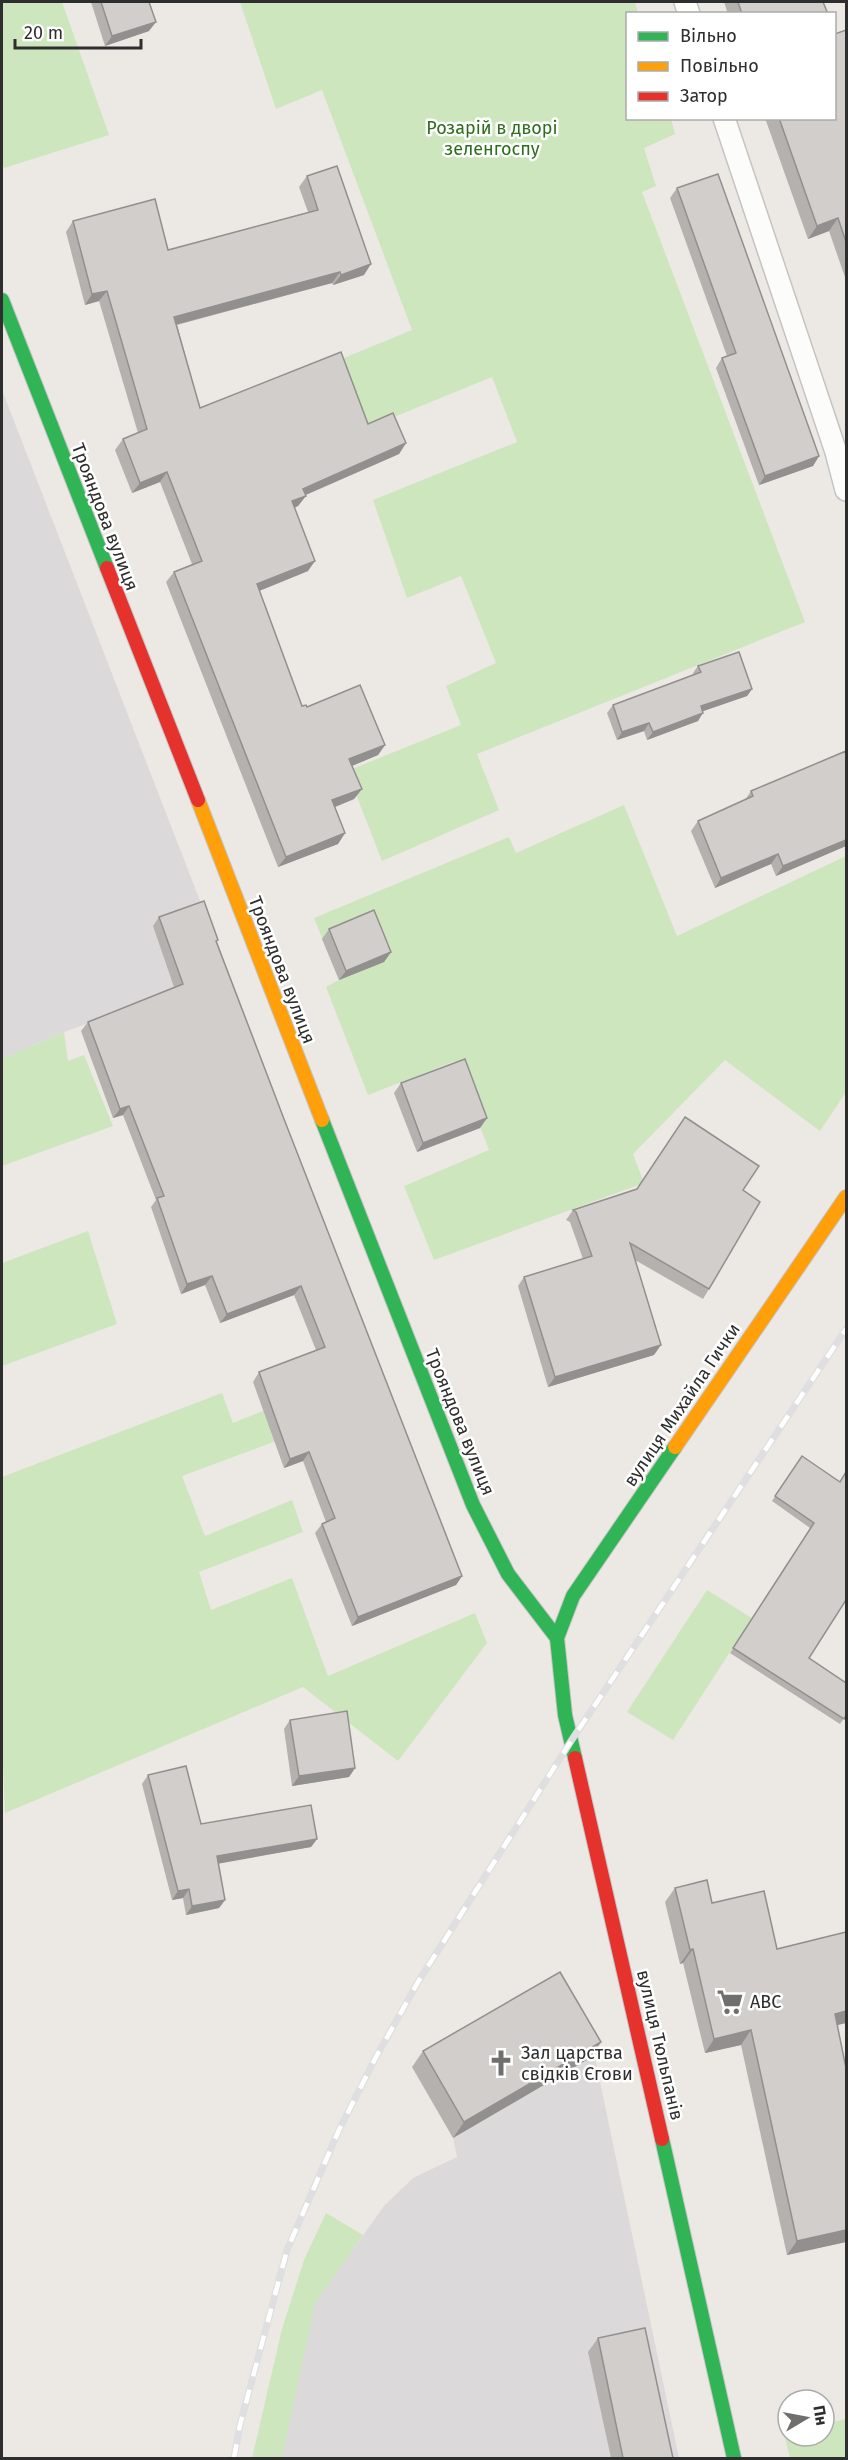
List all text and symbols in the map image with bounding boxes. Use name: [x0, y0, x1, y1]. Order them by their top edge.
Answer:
scale bar: [15, 12, 141, 50]
legend: [626, 12, 836, 120]
text: 20 m: [24, 22, 63, 44]
text: Вільно: [680, 25, 737, 47]
text: Повільно: [680, 55, 759, 77]
text: Затор: [680, 85, 728, 107]
park label: Розарій в дворі зеленгоспу: [426, 117, 558, 160]
street label: Трояндова вулиця: [67, 440, 143, 594]
street label: Трояндова вулиця: [244, 893, 320, 1047]
street label: вулиця Михайла Гички: [619, 1319, 745, 1491]
street label: Трояндова вулиця: [421, 1345, 499, 1499]
street label: вулиця Тюльпанів: [632, 1968, 688, 2122]
supermarket icon: ABC: [715, 1987, 745, 2017]
place label: ABC: [750, 1991, 781, 2013]
place label: Зал царства свідків Єгови: [521, 2042, 633, 2085]
church icon: Зал царства свідків Єгови: [486, 2048, 516, 2078]
north arrow: [776, 2388, 836, 2448]
text: Пн: [809, 2404, 831, 2427]

